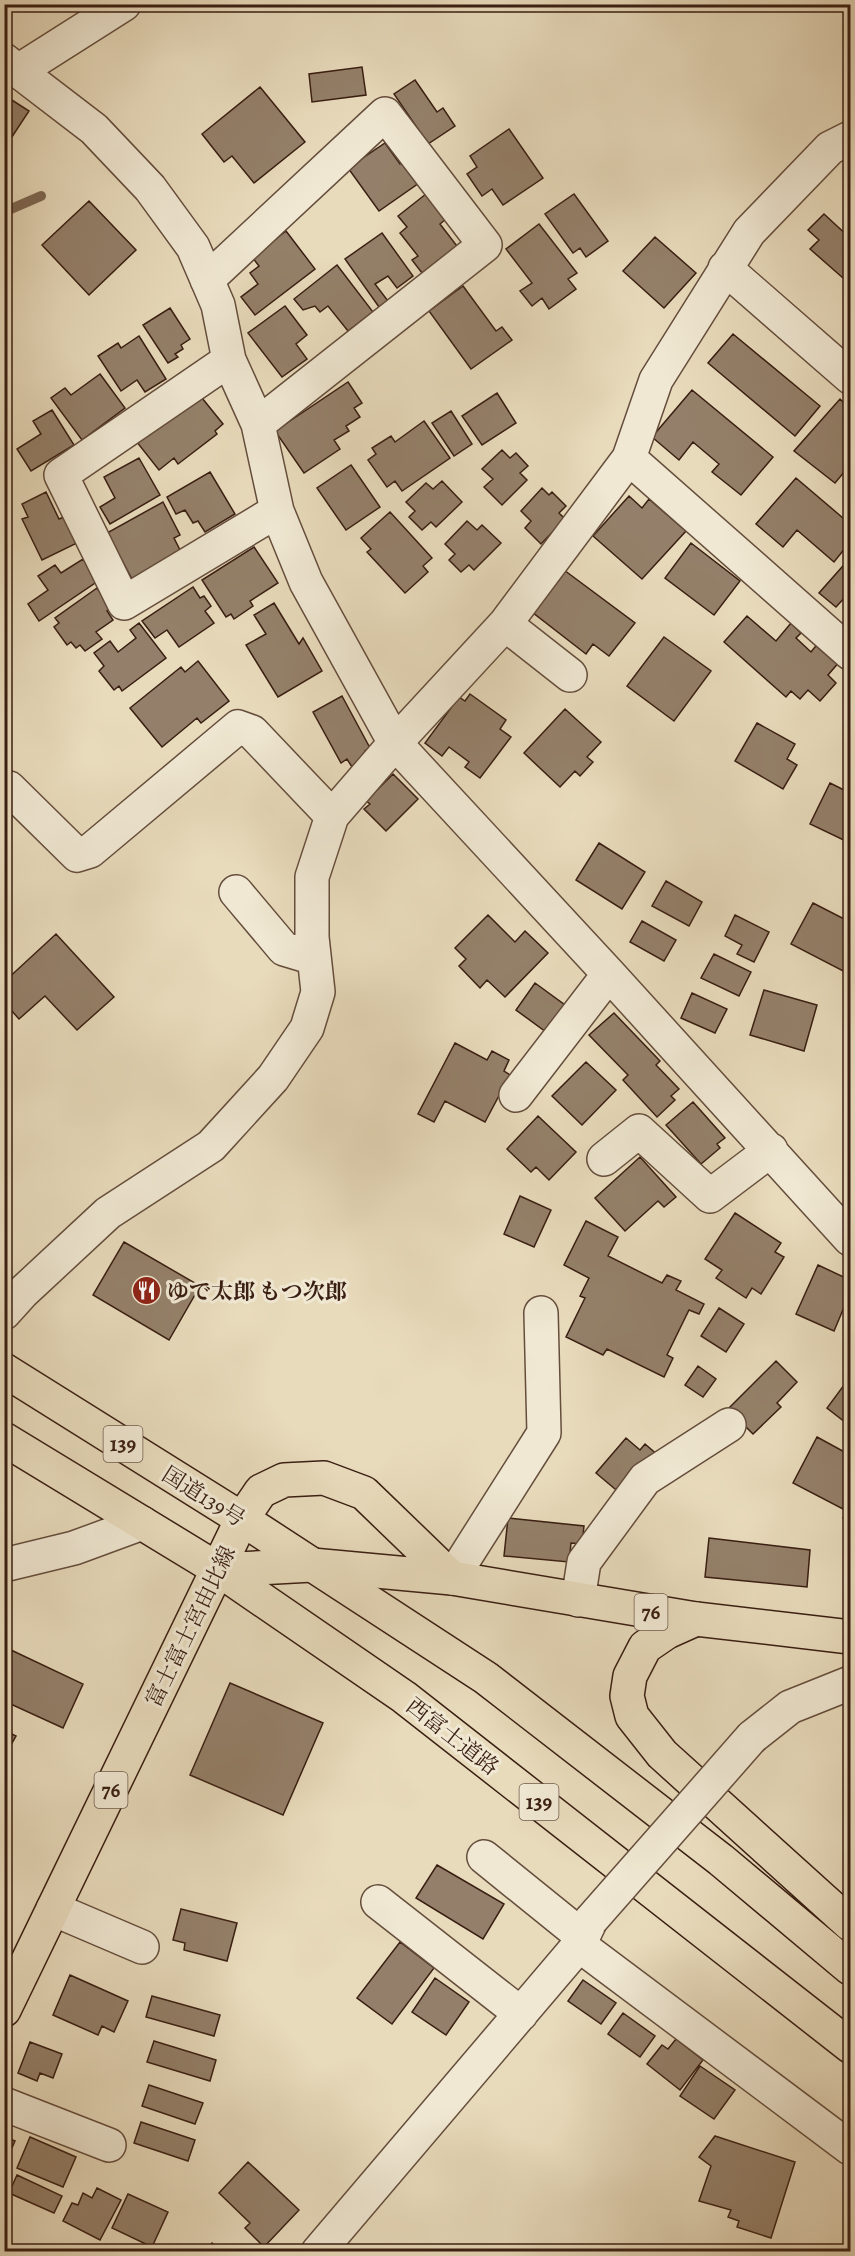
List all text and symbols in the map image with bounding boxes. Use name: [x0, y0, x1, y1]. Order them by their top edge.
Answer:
restaurant icon: ゆで太郎 もつ次郎: [130, 1275, 162, 1307]
place label: ゆで太郎 もつ次郎: [167, 1277, 347, 1307]
road number: 139: [104, 1426, 142, 1462]
street label: 国道139号: [156, 1460, 251, 1534]
street label: 富士富士宮由比線: [139, 1541, 243, 1712]
road number: 76: [634, 1594, 668, 1630]
street label: 西富士道路: [400, 1691, 505, 1782]
road number: 76: [94, 1772, 128, 1808]
road number: 139: [520, 1784, 558, 1820]

